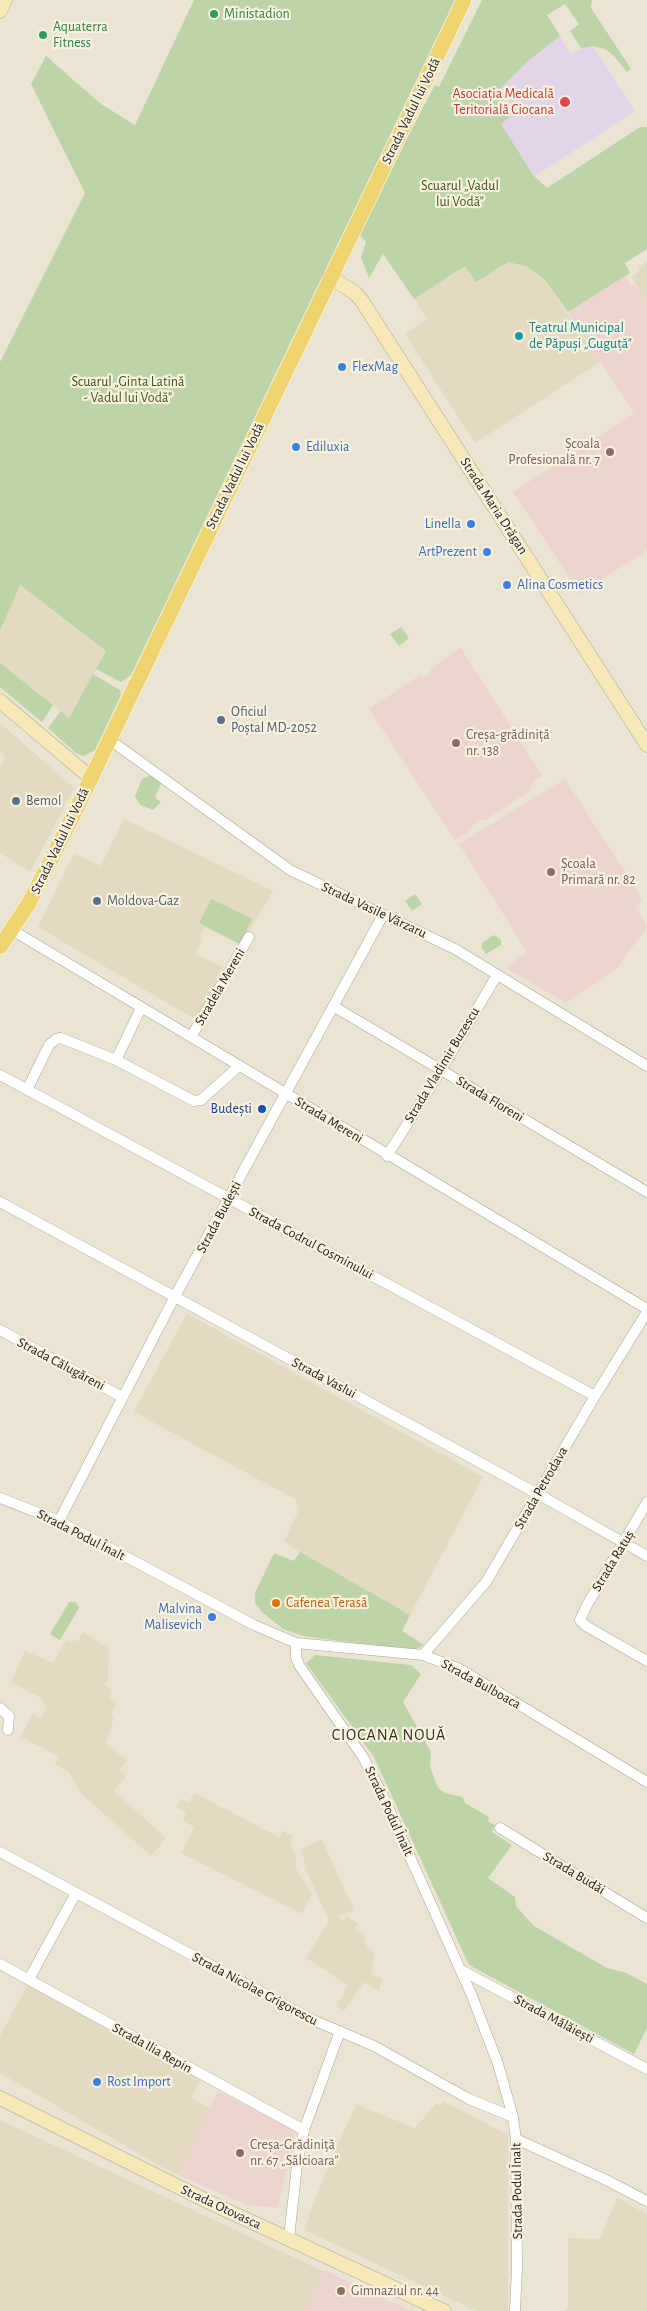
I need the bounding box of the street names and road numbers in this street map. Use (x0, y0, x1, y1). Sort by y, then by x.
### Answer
street label: Strada Vadul lui Vodă (378, 55, 444, 167)
street label: Strada Vadul lui Vodă (202, 420, 268, 532)
street label: Strada Maria Drăgan (456, 454, 532, 558)
street label: Strada Vadul lui Vodă (27, 785, 93, 897)
street label: Strada Vasile Vărzaru (319, 878, 429, 942)
street label: Stradela Mereni (191, 945, 249, 1029)
street label: Strada Vladimir Buzescu (401, 1004, 483, 1126)
street label: Strada Floreni (453, 1072, 527, 1126)
street label: Strada Mereni (292, 1093, 366, 1147)
street label: Strada Budești (193, 1178, 245, 1256)
street label: Strada Codrul Cosminului (246, 1203, 376, 1283)
street label: Strada Călugăreni (14, 1334, 108, 1394)
street label: Strada Vaslui (289, 1354, 359, 1402)
street label: Strada Petrodava (511, 1444, 571, 1532)
street label: Strada Podul Înalt (34, 1506, 128, 1564)
street label: Strada Ratuș (588, 1527, 638, 1595)
street label: Strada Bulboaca (438, 1655, 524, 1713)
street label: Strada Podul Înalt (361, 1764, 417, 1858)
street label: Strada Budăi (540, 1848, 608, 1898)
street label: Strada Nicolae Grigorescu (189, 1949, 321, 2029)
street label: Strada Mălăiești (511, 1991, 597, 2047)
street label: Strada Ilia Repin (109, 2019, 195, 2077)
street label: Strada Podul Înalt (508, 2142, 526, 2240)
street label: Strada Otovasca (178, 2181, 264, 2233)

